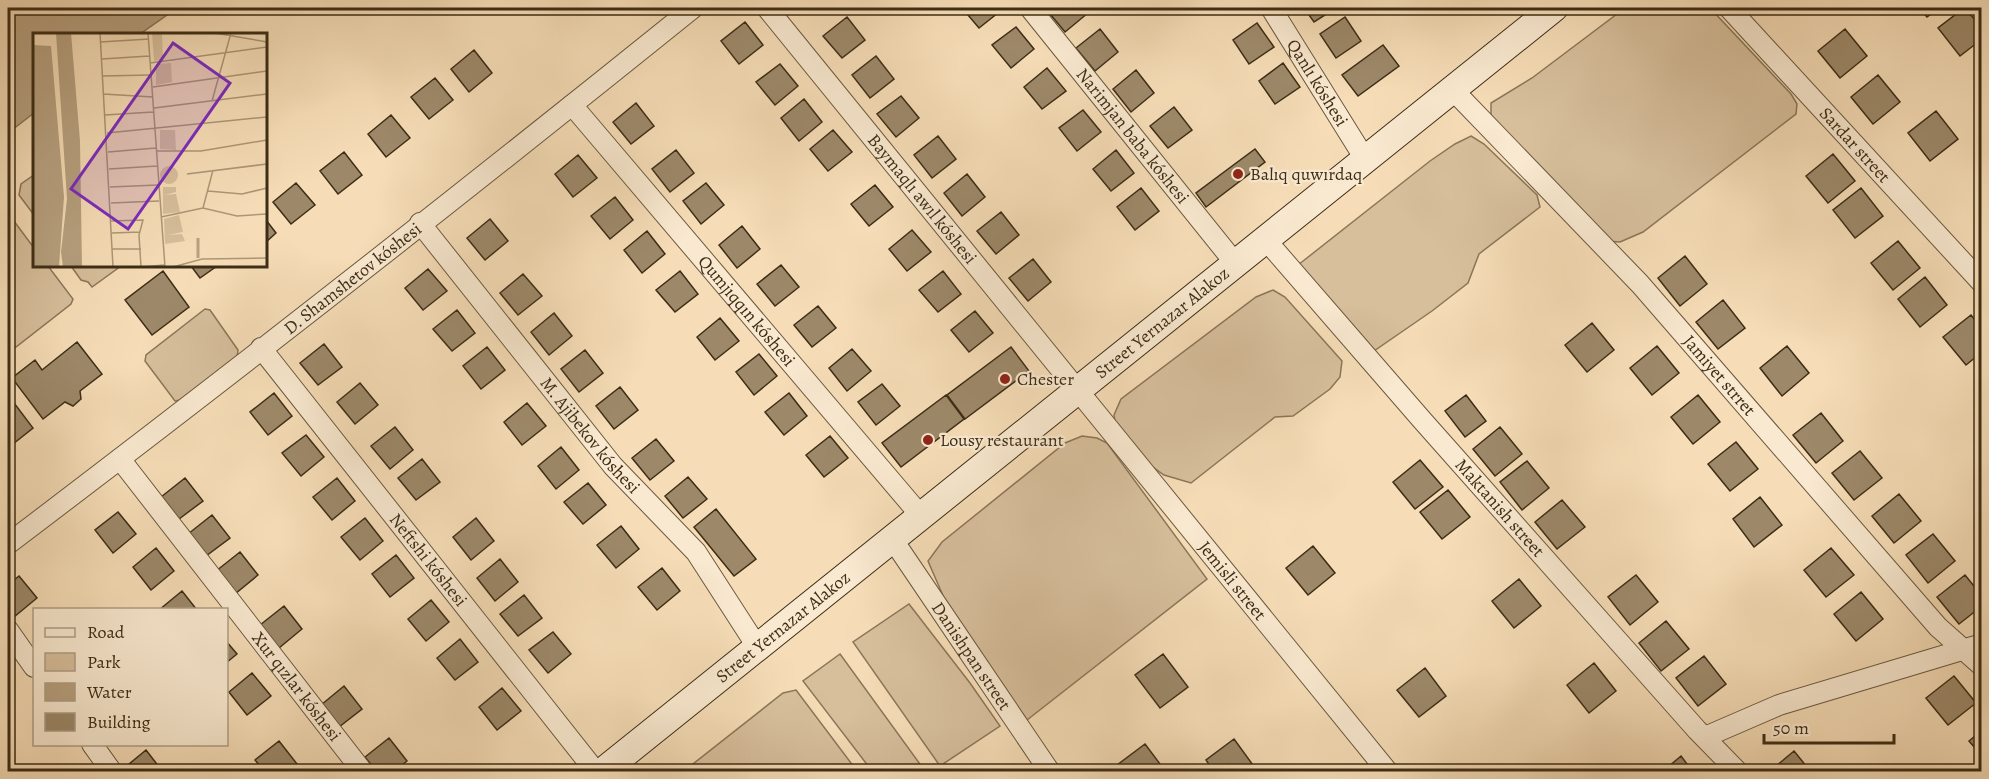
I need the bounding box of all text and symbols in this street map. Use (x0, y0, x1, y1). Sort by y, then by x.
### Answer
inset map (33, 33, 267, 267)
street label: Qanlı kóshesi (1281, 34, 1354, 131)
street label: Narimjan baba kóshesi (1071, 63, 1195, 209)
street label: Sardar street (1814, 102, 1896, 188)
street label: Baymaqlı awıl kóshesi (862, 129, 982, 269)
place label: Balıq quwırdaq (1250, 162, 1362, 186)
marker: Balıq quwırdaq (1231, 167, 1245, 181)
street label: D. Shamshetov kóshesi (279, 217, 426, 340)
street label: Qumjıqqın kóshesi (693, 250, 801, 371)
street label: Street Yernazar Alakoz (1090, 261, 1234, 384)
street label: Jamiyet strret (1678, 330, 1761, 421)
place label: Chester (1017, 367, 1074, 391)
street label: M. Ajibekov kóshesi (535, 372, 645, 499)
marker: Chester (998, 372, 1012, 386)
place label: Lousy restaurant (940, 428, 1064, 452)
marker: Lousy restaurant (921, 433, 935, 447)
street label: Maktanish street (1450, 453, 1550, 562)
street label: Neftshi kóshesi (384, 508, 473, 612)
street label: Jemisli street (1193, 536, 1272, 625)
street label: Street Yernazar Alakoz (711, 565, 855, 688)
street label: Danishpan street (926, 597, 1017, 715)
legend (33, 608, 228, 746)
text: Road (87, 620, 125, 644)
street label: Xur qızlar kóshesi (247, 627, 347, 746)
text: Park (87, 650, 121, 674)
text: Water (86, 680, 132, 704)
scale bar (1764, 707, 1894, 745)
text: Building (87, 710, 151, 734)
text: 50 m (1773, 716, 1809, 740)

